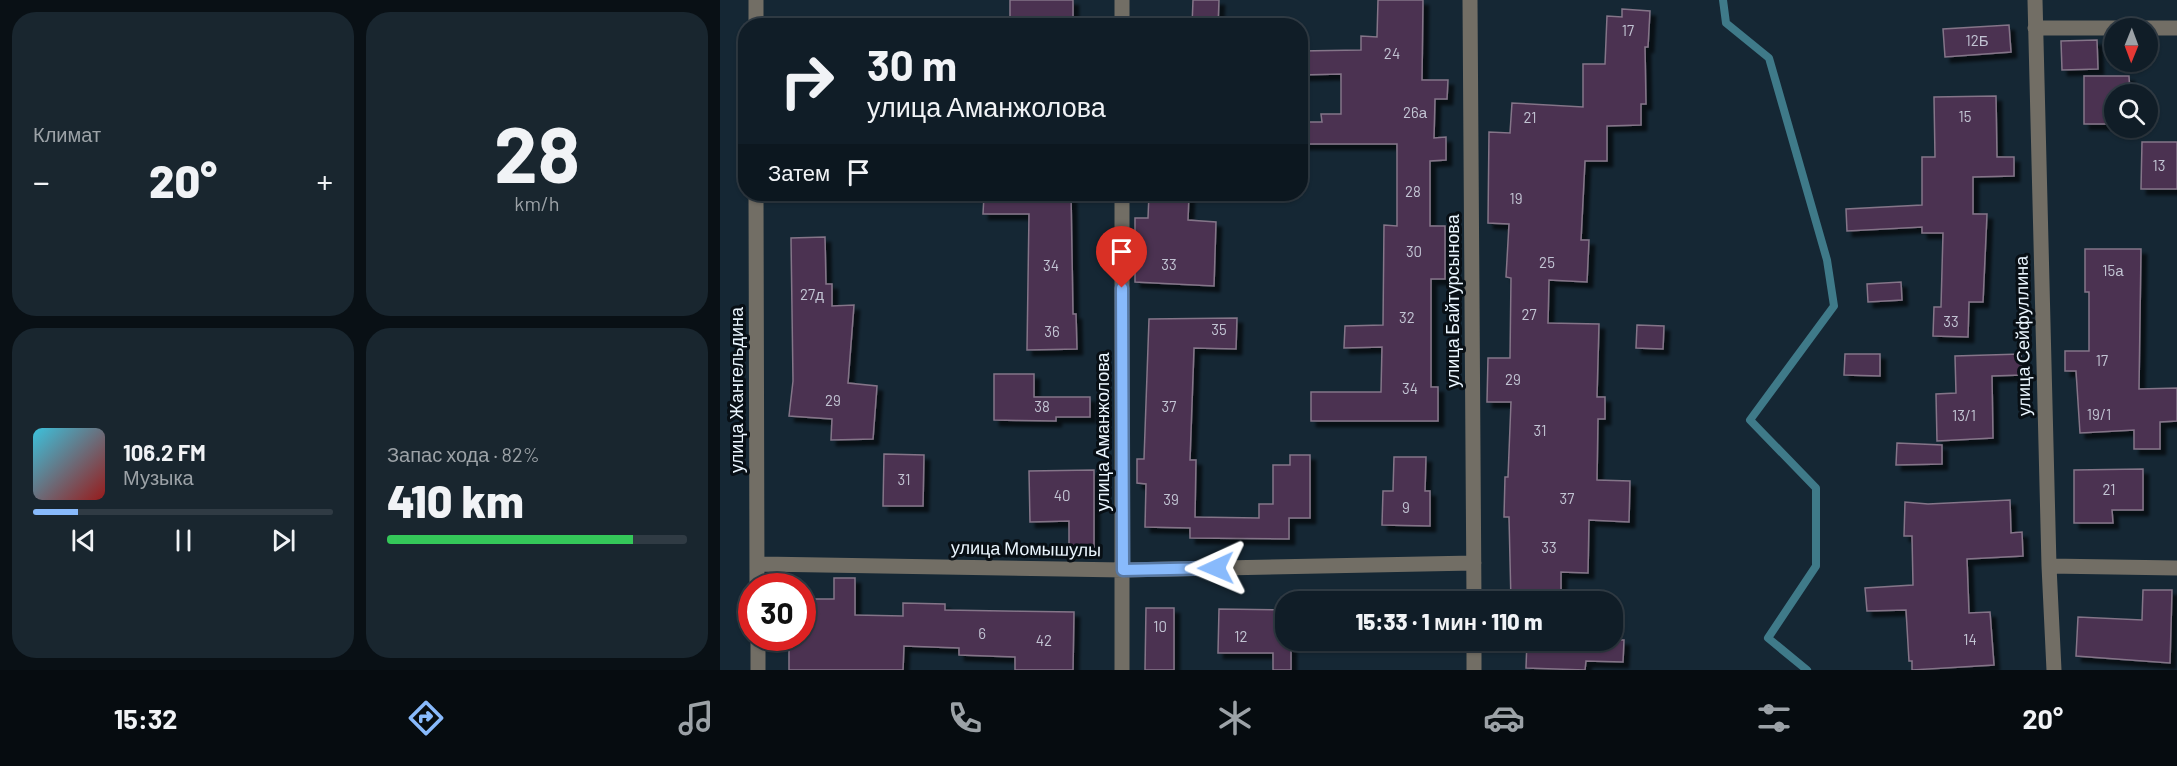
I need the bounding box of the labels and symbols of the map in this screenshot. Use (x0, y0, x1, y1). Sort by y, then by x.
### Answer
north arrow (2104, 18, 2158, 72)
house number: 17 (1622, 21, 1634, 39)
house number: 12Б (1965, 31, 1989, 49)
house number: 24 (1384, 44, 1400, 62)
house number: 26а (1403, 103, 1428, 121)
house number: 15 (1959, 107, 1971, 125)
house number: 21 (1523, 108, 1537, 126)
house number: 13 (2153, 156, 2165, 174)
house number: 28 (1405, 182, 1421, 200)
house number: 19 (1509, 189, 1523, 207)
street label: улица Байтурсынова (1441, 213, 1463, 388)
pin (1096, 226, 1147, 288)
house number: 30 (1406, 242, 1422, 260)
house number: 25 (1539, 253, 1555, 271)
house number: 33 (1161, 255, 1177, 273)
street label: улица Сейфуллина (2010, 255, 2034, 416)
house number: 34 (1043, 256, 1059, 274)
house number: 15а (2102, 261, 2124, 279)
house number: 27д (800, 285, 824, 303)
house number: 27 (1521, 305, 1537, 323)
street label: улица Жангельдина (725, 306, 747, 473)
house number: 32 (1399, 308, 1415, 326)
house number: 33 (1943, 312, 1959, 330)
house number: 35 (1211, 320, 1227, 338)
house number: 36 (1044, 322, 1060, 340)
street label: улица Аманжолова (1091, 351, 1113, 512)
house number: 17 (2096, 351, 2108, 369)
house number: 29 (1505, 370, 1521, 388)
house number: 34 (1402, 379, 1418, 397)
house number: 29 (825, 391, 841, 409)
house number: 38 (1034, 397, 1050, 415)
house number: 37 (1162, 397, 1176, 415)
house number: 19/1 (2087, 405, 2111, 423)
house number: 13/1 (1952, 406, 1976, 424)
house number: 31 (1534, 421, 1546, 439)
house number: 31 (898, 470, 910, 488)
house number: 21 (2102, 480, 2116, 498)
house number: 40 (1054, 486, 1070, 504)
house number: 37 (1560, 489, 1574, 507)
house number: 39 (1163, 490, 1179, 508)
house number: 9 (1402, 498, 1410, 516)
street label: улица Момышулы (951, 536, 1101, 560)
position arrow (1184, 536, 1248, 600)
house number: 33 (1541, 538, 1557, 556)
speed limit sign: 30 (738, 573, 816, 651)
house number: 10 (1153, 617, 1167, 635)
house number: 6 (978, 624, 986, 642)
house number: 12 (1234, 627, 1248, 645)
house number: 14 (1963, 630, 1977, 648)
house number: 42 (1036, 631, 1052, 649)

